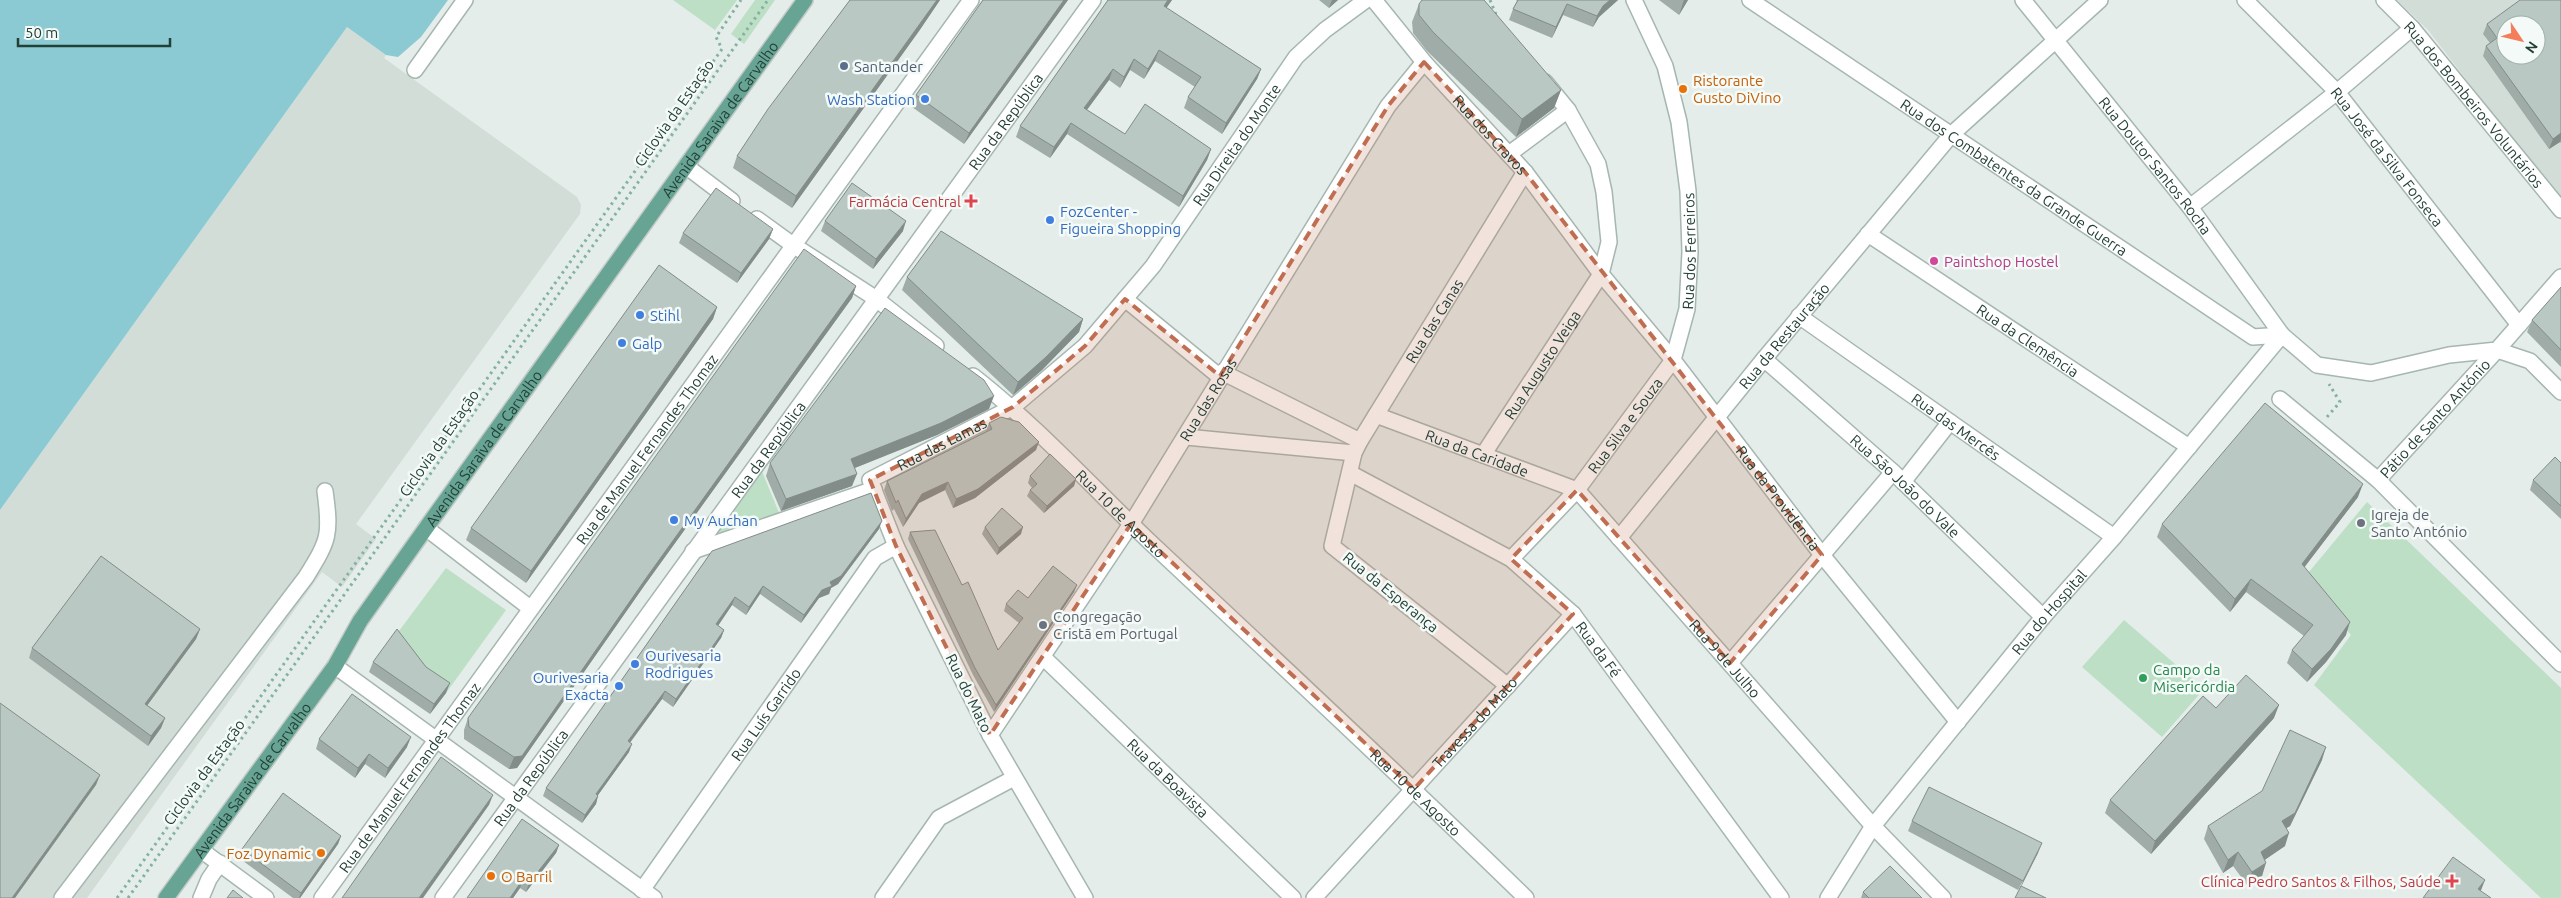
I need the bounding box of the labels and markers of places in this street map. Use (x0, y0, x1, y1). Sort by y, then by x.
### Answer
place label: Santander (854, 58, 923, 75)
marker: Santander (838, 60, 850, 72)
place label: Ristorante Gusto DiVino (1693, 72, 1781, 106)
marker: Ristorante Gusto DiVino (1677, 83, 1689, 95)
place label: Wash Station (827, 91, 915, 108)
marker: Wash Station (919, 93, 931, 105)
place label: Farmácia Central (849, 193, 961, 210)
marker: Farmácia Central (965, 195, 977, 207)
place label: FozCenter - Figueira Shopping (1060, 203, 1181, 237)
marker: FozCenter - Figueira Shopping (1044, 214, 1056, 226)
place label: Paintshop Hostel (1944, 253, 2059, 270)
marker: Paintshop Hostel (1928, 255, 1940, 267)
place label: Stihl (650, 307, 680, 324)
marker: Stihl (634, 309, 646, 321)
place label: Galp (632, 335, 662, 352)
marker: Galp (616, 337, 628, 349)
place label: Igreja de Santo António (2371, 506, 2467, 540)
place label: My Auchan (684, 512, 758, 529)
marker: My Auchan (668, 514, 680, 526)
marker: Igreja de Santo António (2355, 517, 2367, 529)
place label: Congregação Cristã em Portugal (1053, 608, 1178, 642)
marker: Congregação Cristã em Portugal (1037, 619, 1049, 631)
place label: Ourivesaria Rodrigues (645, 647, 721, 681)
marker: Ourivesaria Rodrigues (629, 658, 641, 670)
place label: Campo da Misericórdia (2153, 661, 2235, 695)
place label: Ourivesaria Exacta (533, 669, 609, 703)
marker: Campo da Misericórdia (2137, 672, 2149, 684)
marker: Ourivesaria Exacta (613, 680, 625, 692)
place label: Foz Dynamic (226, 845, 311, 862)
marker: Foz Dynamic (315, 847, 327, 859)
place label: O Barril (501, 868, 552, 885)
marker: O Barril (485, 870, 497, 882)
place label: Clínica Pedro Santos & Filhos, Saúde (2201, 873, 2441, 890)
marker: Clínica Pedro Santos & Filhos, Saúde (2445, 874, 2459, 888)

